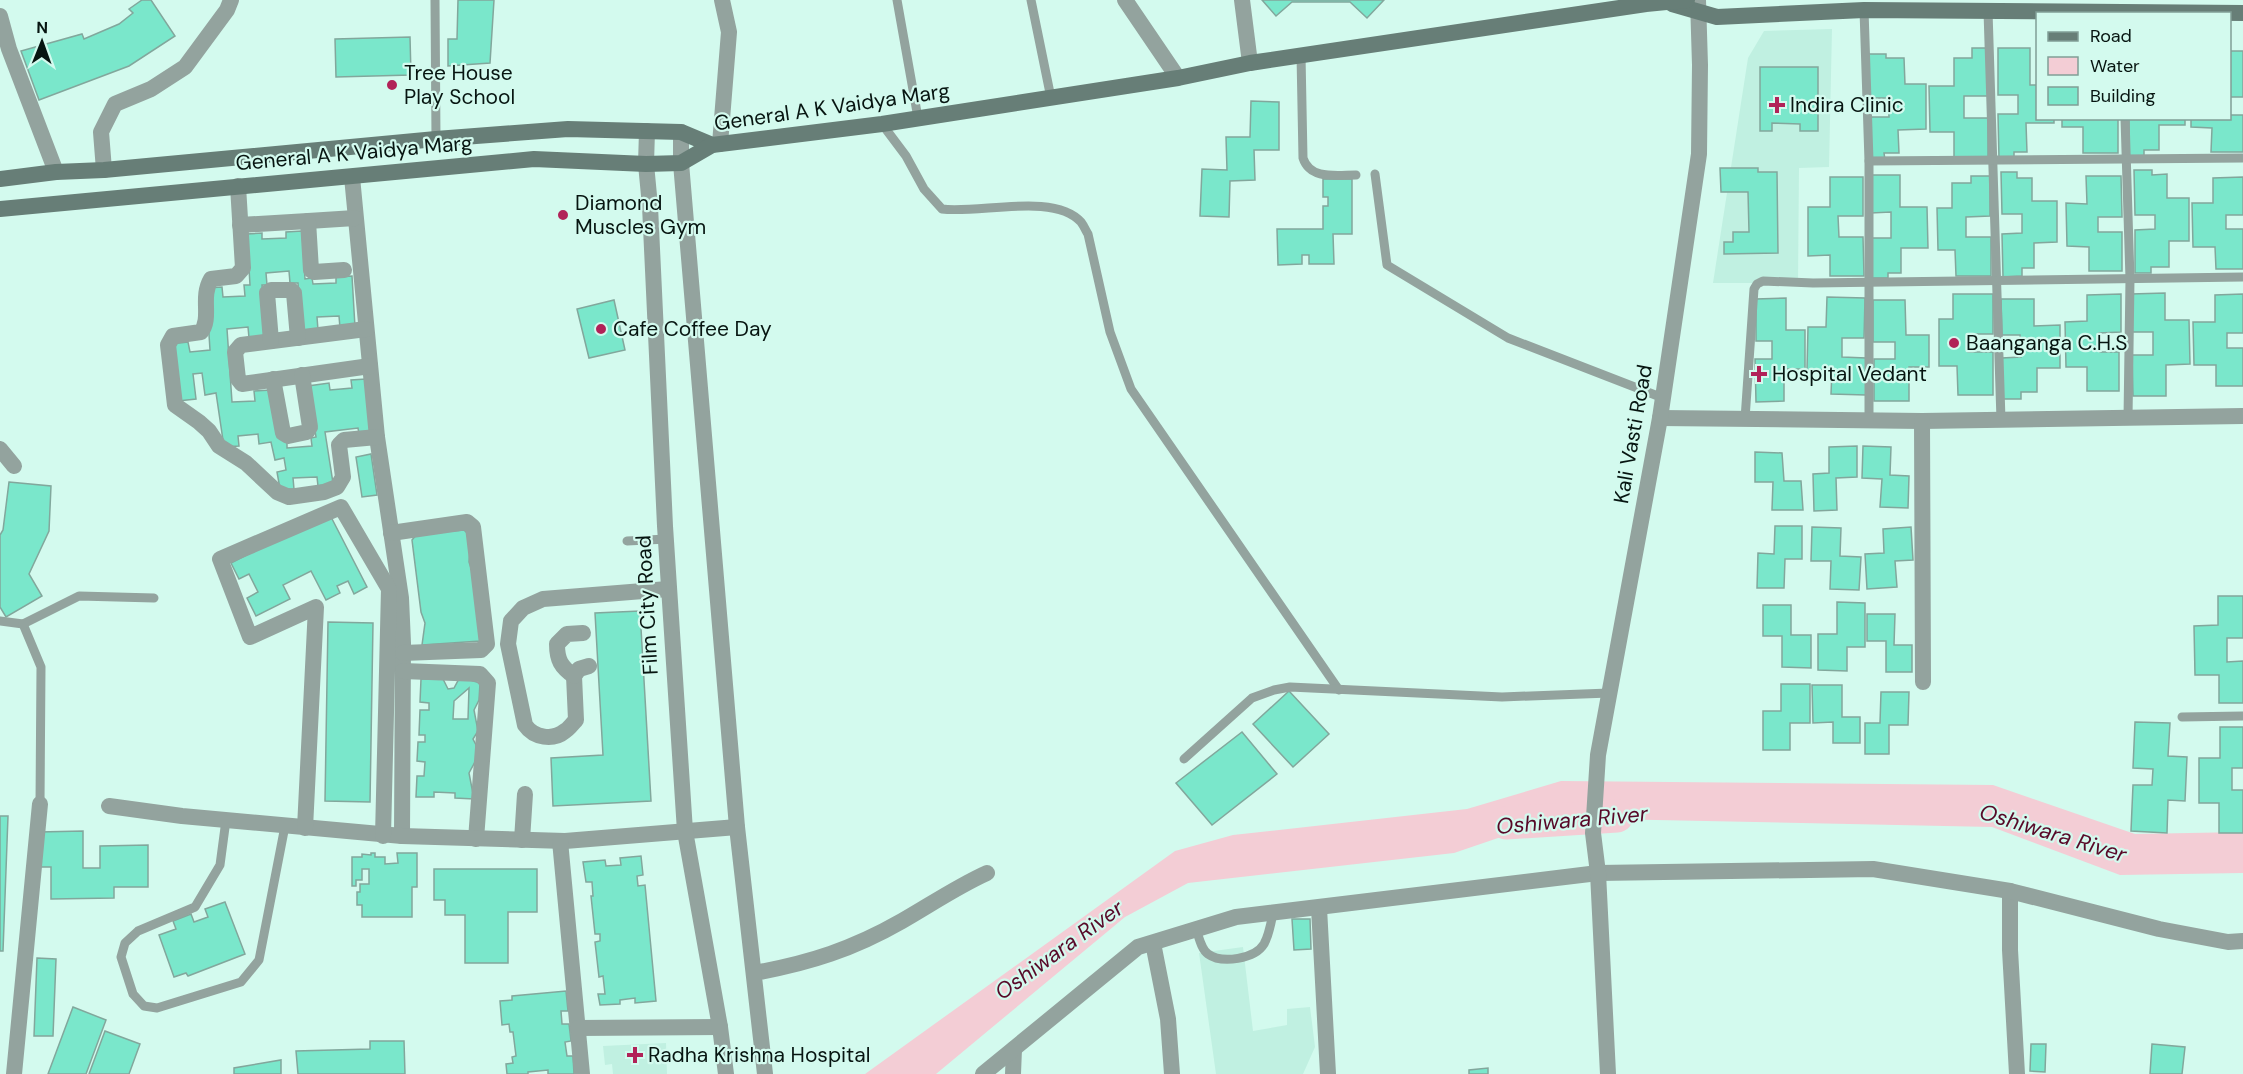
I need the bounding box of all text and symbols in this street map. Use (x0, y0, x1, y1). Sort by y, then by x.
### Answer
north arrow (12, 12, 72, 72)
legend (2036, 12, 2231, 120)
text: N (36, 17, 48, 38)
text: Road (2090, 24, 2132, 48)
text: Water (2090, 54, 2140, 78)
place label: Tree House Play School (404, 59, 515, 111)
street label: General A K Vaidya Marg (712, 77, 952, 137)
marker: Tree House Play School (385, 78, 399, 92)
text: Building (2090, 84, 2155, 108)
place label: Indira Clinic (1790, 91, 1904, 119)
marker: Indira Clinic (1768, 96, 1786, 114)
street label: General A K Vaidya Marg (234, 129, 474, 177)
place label: Diamond Muscles Gym (575, 189, 706, 241)
marker: Diamond Muscles Gym (556, 208, 570, 222)
place label: Cafe Coffee Day (613, 315, 772, 343)
marker: Cafe Coffee Day (594, 322, 608, 336)
place label: Baanganga C.H.S (1966, 329, 2127, 357)
marker: Baanganga C.H.S (1947, 336, 1961, 350)
place label: Hospital Vedant (1772, 360, 1927, 388)
street label: Kali Vasti Road (1607, 362, 1659, 506)
marker: Hospital Vedant (1750, 365, 1768, 383)
street label: Film City Road (629, 534, 665, 676)
water label: Oshiwara River (1976, 797, 2131, 869)
water label: Oshiwara River (1495, 799, 1650, 841)
water label: Oshiwara River (989, 893, 1130, 1006)
place label: Radha Krishna Hospital (648, 1041, 870, 1069)
marker: Radha Krishna Hospital (626, 1046, 644, 1064)

